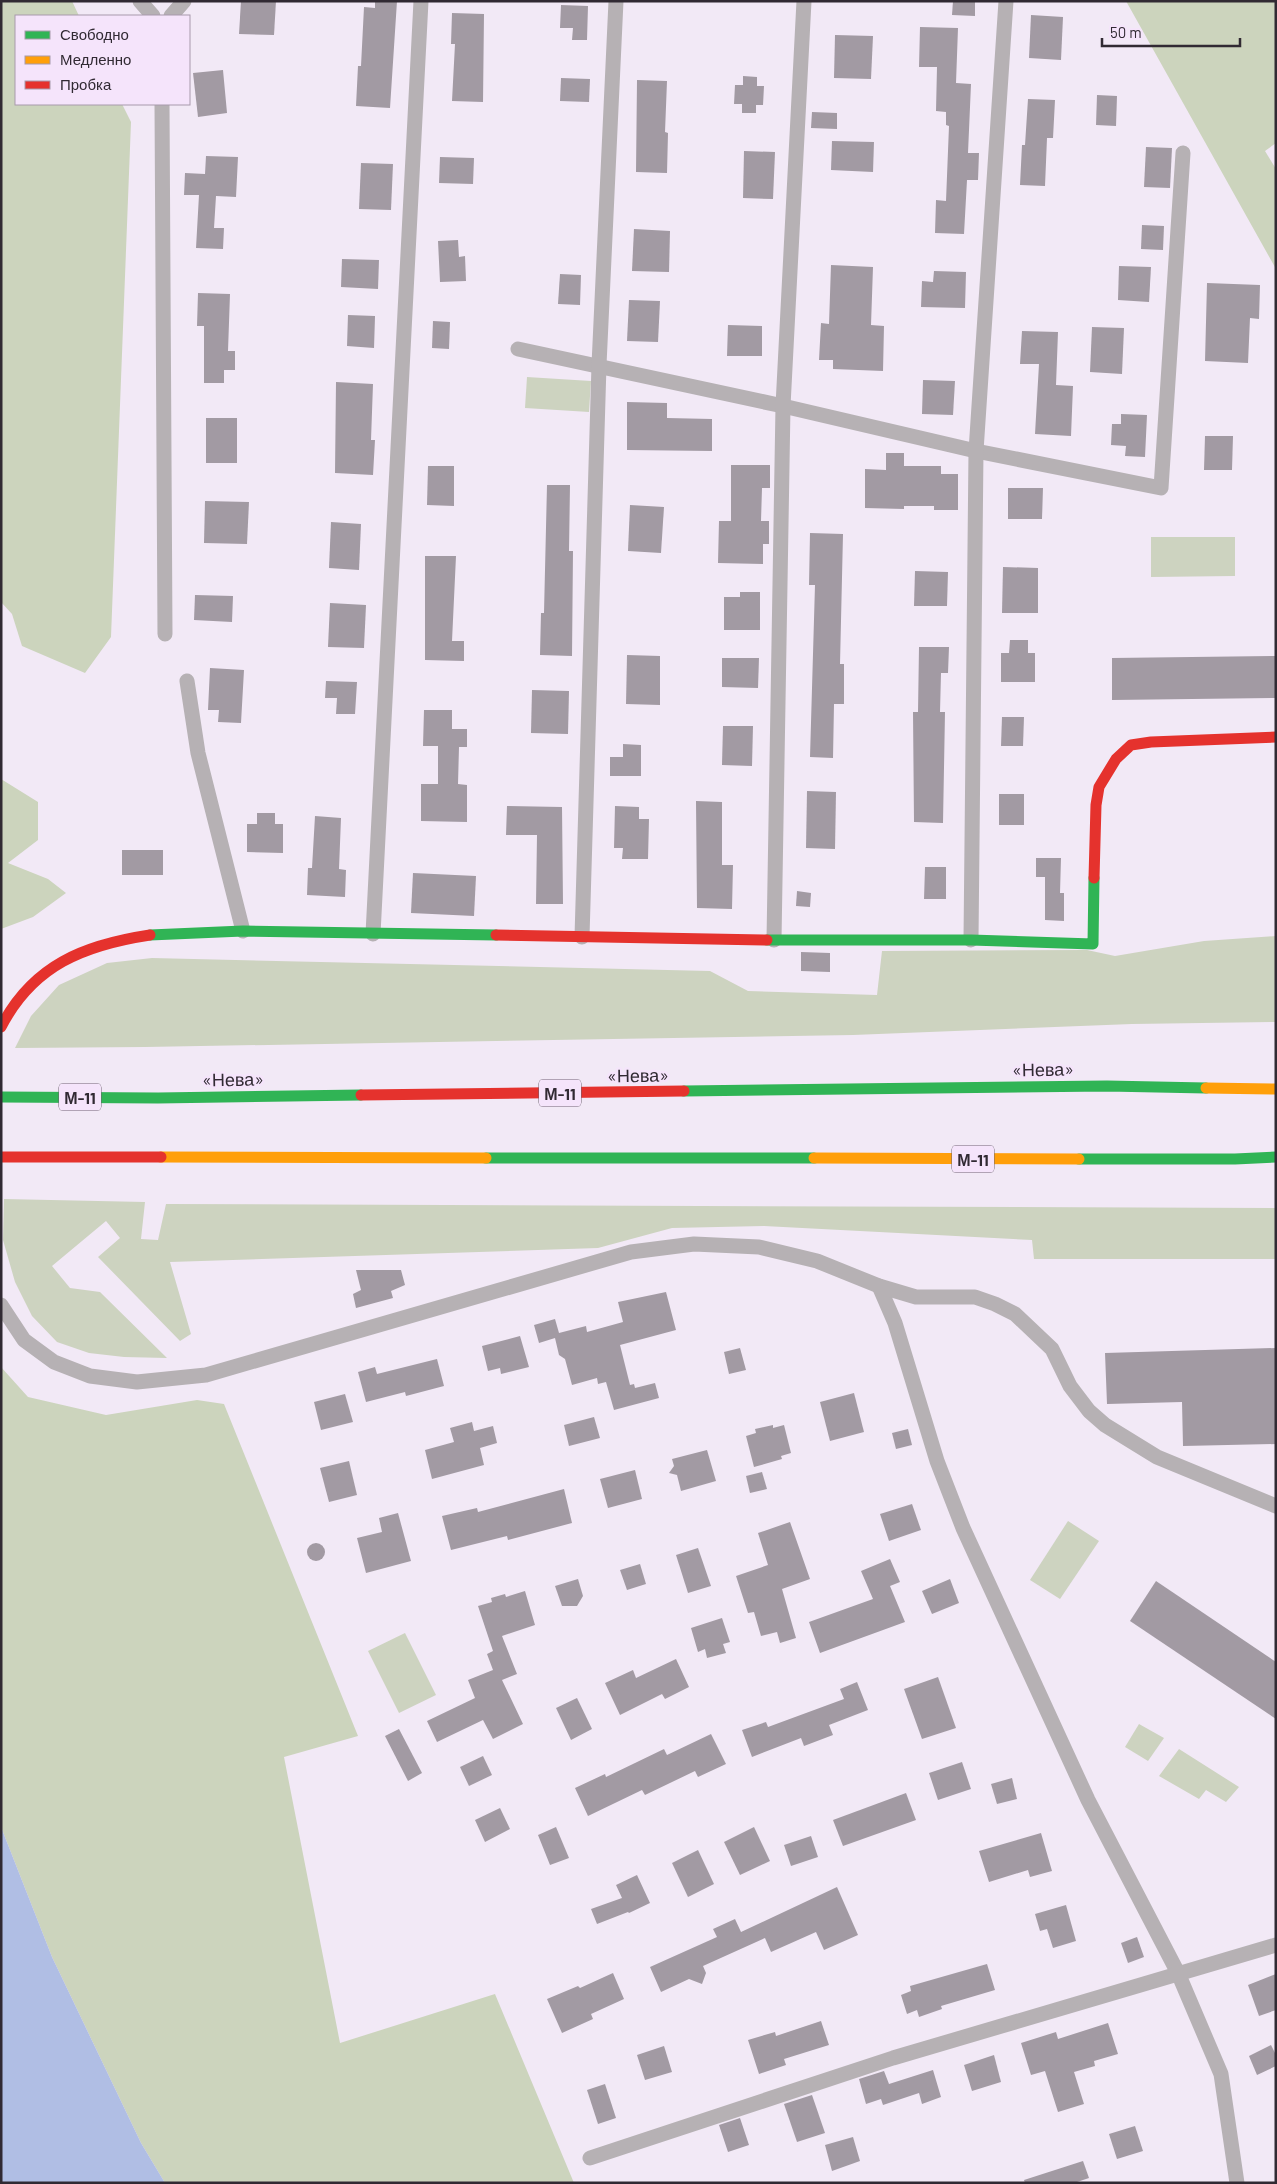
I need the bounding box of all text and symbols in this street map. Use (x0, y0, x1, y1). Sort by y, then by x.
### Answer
legend (15, 15, 190, 105)
scale bar (1102, 15, 1240, 47)
text: 50 m (1110, 23, 1142, 41)
text: Свободно (60, 25, 129, 43)
text: Медленно (60, 50, 131, 68)
text: Пробка (60, 75, 112, 93)
street label: «Нева» (1012, 1057, 1074, 1081)
street label: «Нева» (607, 1063, 669, 1087)
street label: «Нева» (202, 1067, 264, 1091)
road number: М-11 (539, 1080, 581, 1106)
road number: М-11 (59, 1084, 101, 1110)
road number: М-11 (952, 1146, 994, 1172)

